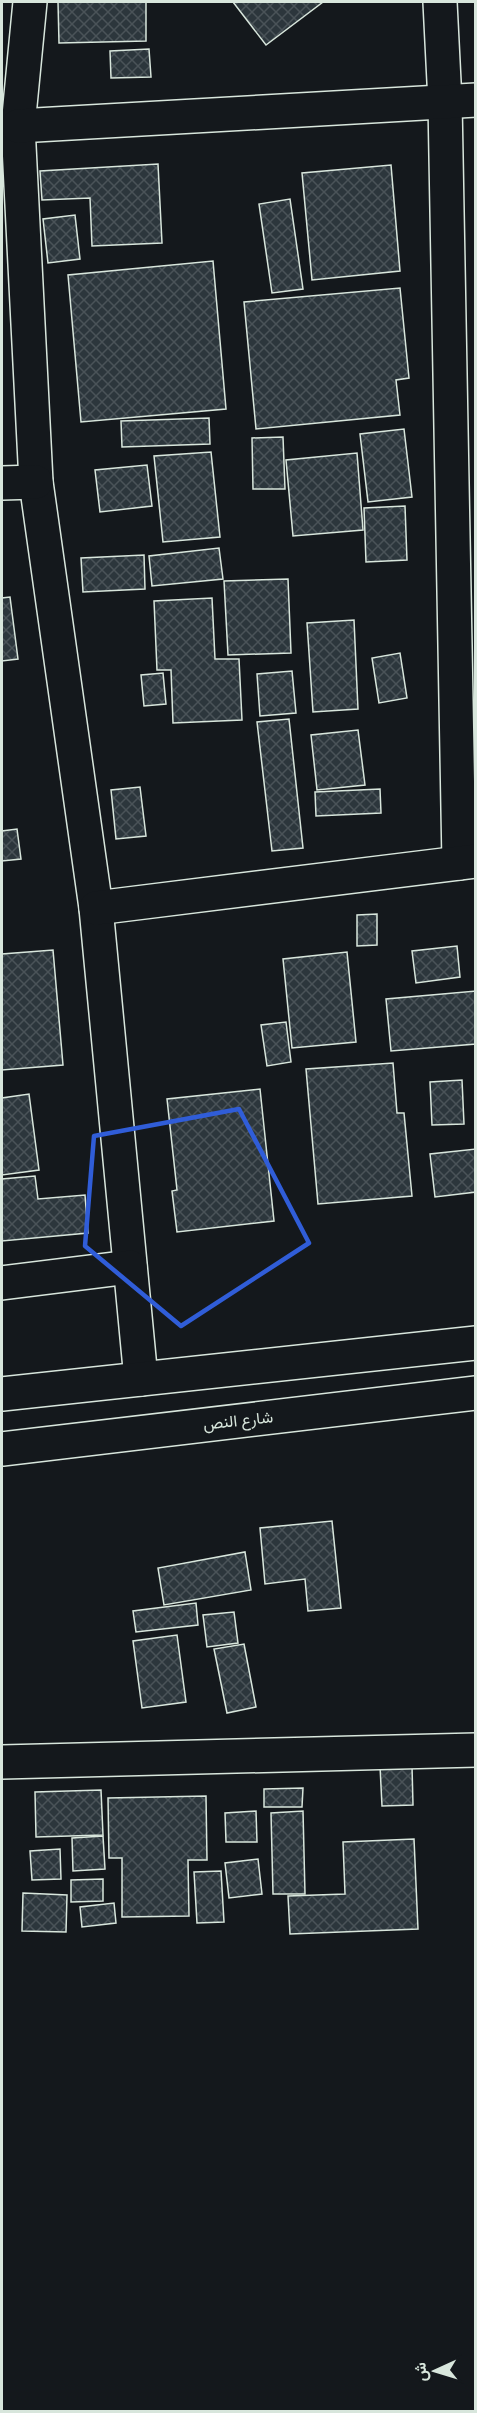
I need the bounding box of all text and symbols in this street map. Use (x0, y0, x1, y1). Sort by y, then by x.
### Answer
street label: شارع النص (202, 1405, 274, 1436)
north arrow (405, 2341, 465, 2401)
text: ش (408, 2362, 432, 2382)

